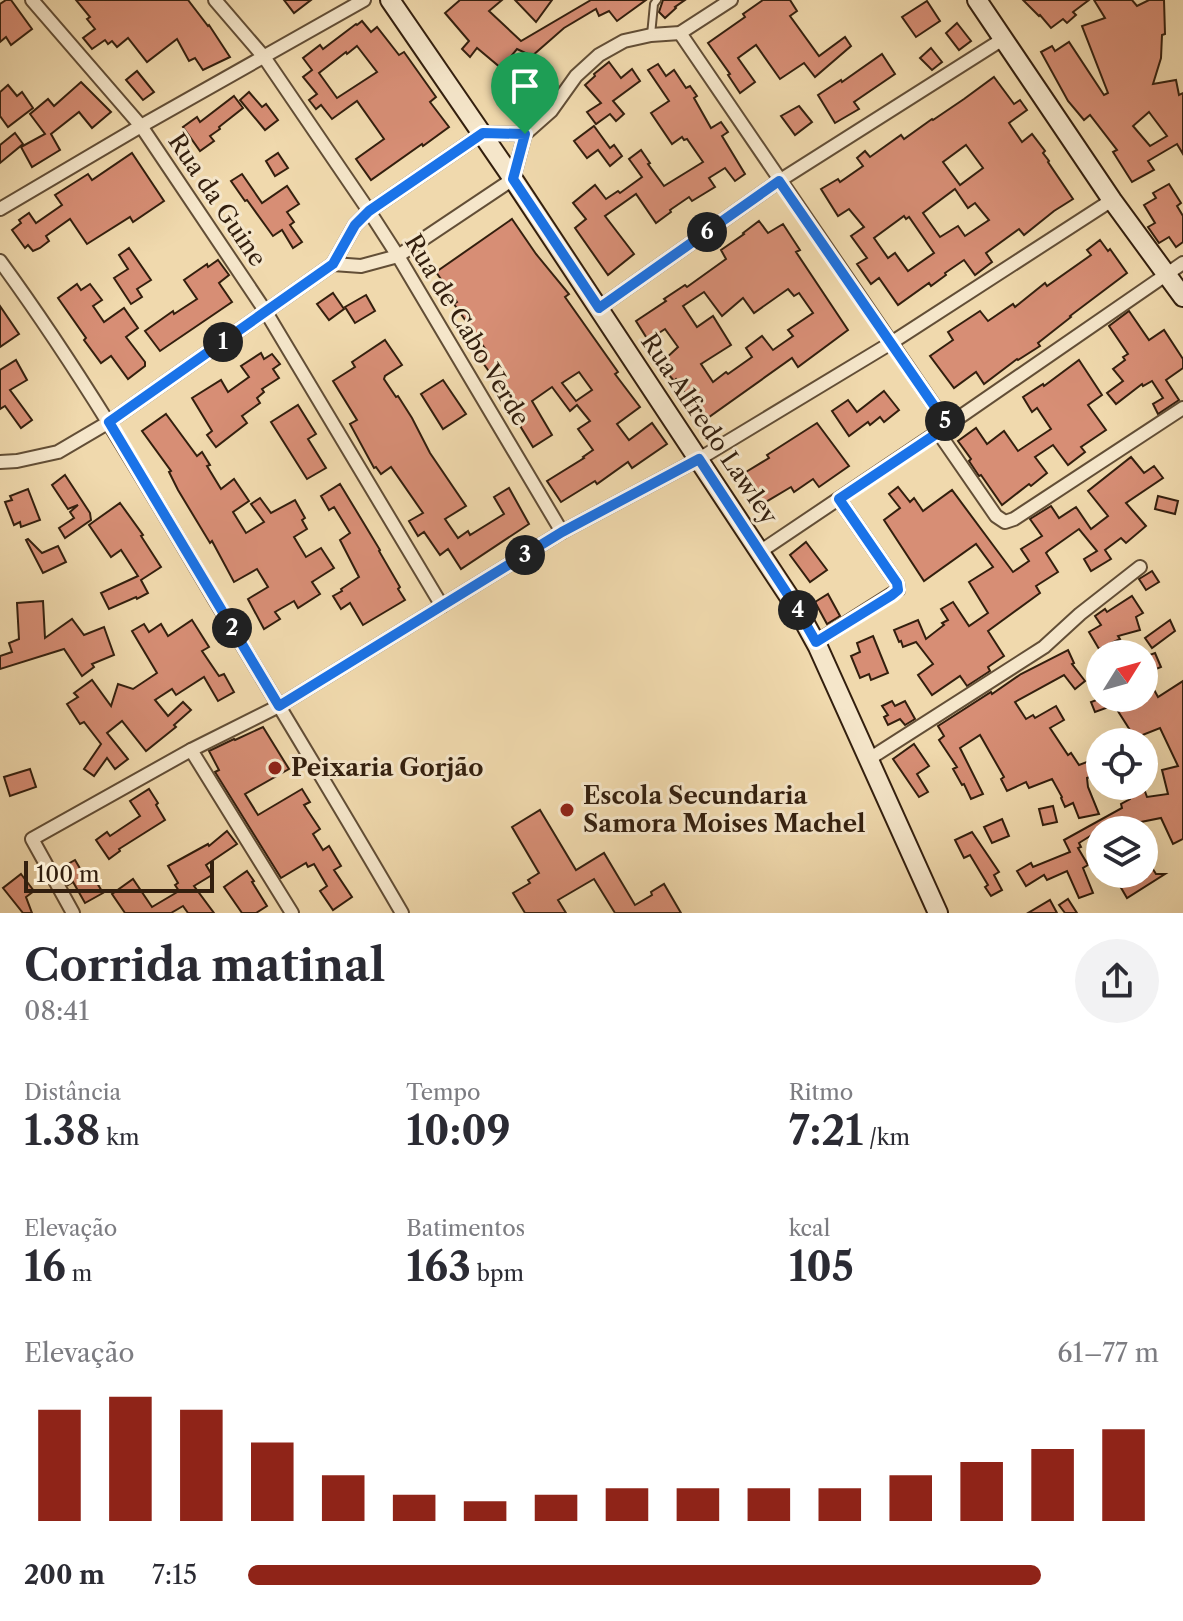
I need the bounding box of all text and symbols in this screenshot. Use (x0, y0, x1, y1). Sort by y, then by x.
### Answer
pin (491, 52, 559, 134)
icon: arrive (503, 64, 547, 108)
street label: Rua da Guine (162, 128, 273, 272)
pin: 6 (687, 212, 727, 252)
text: 6 (700, 218, 714, 245)
street label: Rua de Cabo Verde (399, 229, 536, 431)
pin: 1 (203, 322, 243, 362)
text: 1 (218, 328, 228, 355)
street label: Rua Alfredo Lawley (635, 328, 784, 530)
pin: 5 (925, 401, 965, 441)
text: 5 (939, 407, 951, 434)
pin: 3 (505, 535, 545, 575)
text: 3 (519, 541, 531, 568)
pin: 4 (778, 590, 818, 630)
text: 4 (791, 596, 805, 623)
pin: 2 (212, 608, 252, 648)
text: 2 (226, 614, 239, 641)
north arrow (1086, 640, 1158, 712)
map controls (1086, 640, 1158, 888)
button: locate (1086, 728, 1158, 800)
place label: Peixaria Gorjão (291, 753, 483, 782)
marker: Peixaria Gorjão (266, 759, 284, 777)
place label: Escola Secundaria Samora Moises Machel (583, 781, 866, 838)
marker: Escola Secundaria Samora Moises Machel (558, 801, 576, 819)
button: layers (1086, 816, 1158, 888)
scale bar (24, 857, 214, 893)
text: 100 m (36, 861, 99, 888)
text: Corrida matinal (24, 938, 385, 992)
button: share (1075, 939, 1159, 1023)
text: 08:41 (24, 995, 89, 1027)
text: Distância (24, 1079, 121, 1106)
text: Tempo (406, 1079, 481, 1106)
text: Ritmo (789, 1079, 853, 1106)
text: 1.38 (24, 1106, 100, 1155)
text: 10:09 (406, 1106, 511, 1155)
text: 7:21 (789, 1106, 863, 1155)
text: km (100, 1124, 139, 1151)
text: /km (863, 1124, 910, 1151)
text: Elevação (24, 1215, 117, 1242)
text: Batimentos (406, 1215, 525, 1242)
text: kcal (789, 1215, 830, 1242)
text: 16 (24, 1242, 66, 1291)
text: 163 (406, 1242, 471, 1291)
text: 105 (789, 1242, 854, 1291)
text: m (66, 1260, 92, 1287)
text: bpm (471, 1260, 524, 1287)
text: Elevação (24, 1337, 134, 1369)
text: 61–77 m (1057, 1337, 1159, 1369)
text: 200 m (24, 1559, 105, 1591)
text: 7:15 (152, 1559, 197, 1591)

